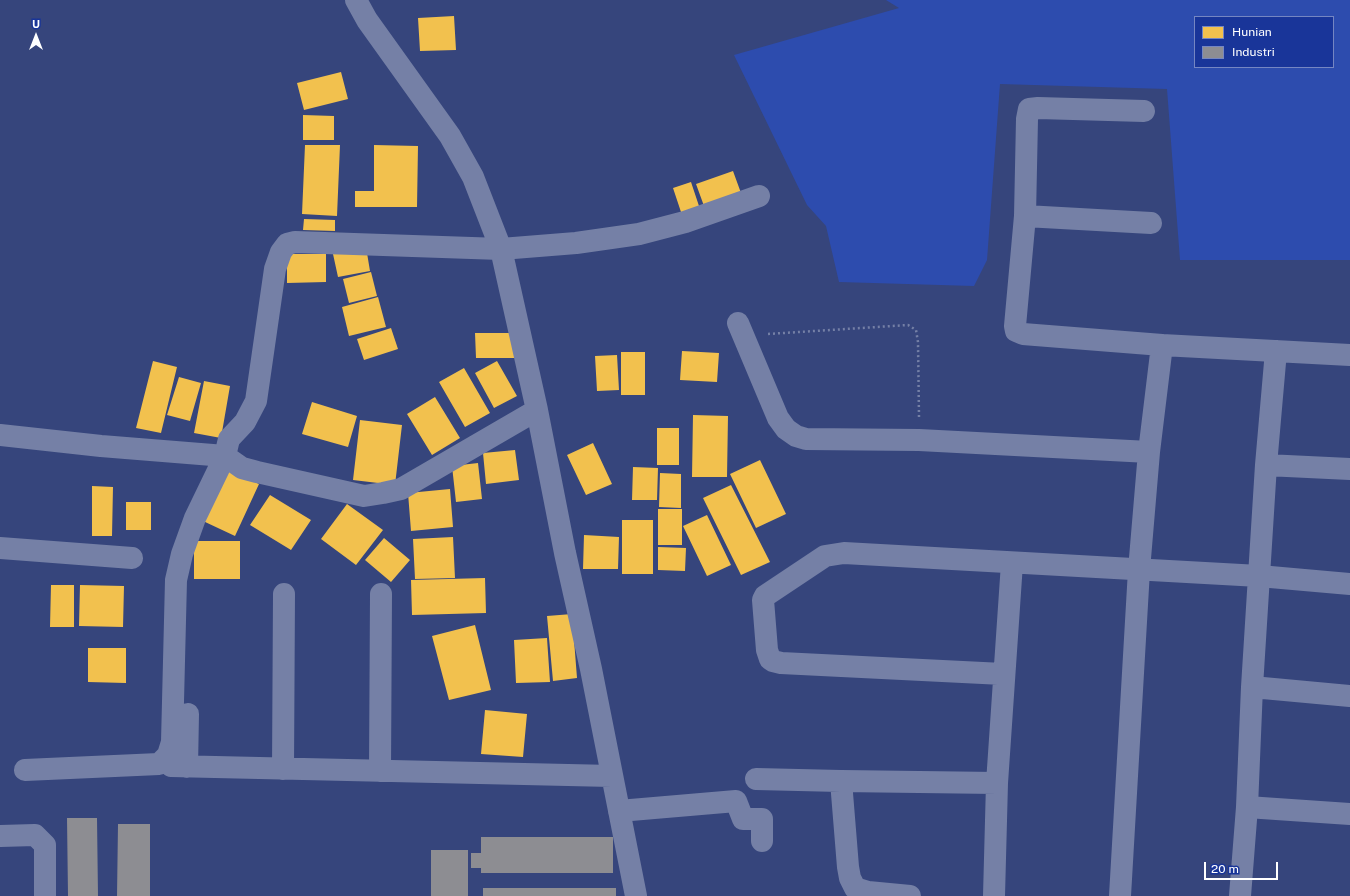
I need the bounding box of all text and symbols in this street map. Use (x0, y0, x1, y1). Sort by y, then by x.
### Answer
north arrow (16, 16, 56, 56)
legend (1194, 16, 1334, 68)
text: U (32, 18, 40, 30)
text: Hunian (1232, 25, 1272, 39)
text: Industri (1232, 45, 1275, 59)
scale bar (1206, 854, 1280, 880)
text: 20 m (1211, 862, 1239, 876)

